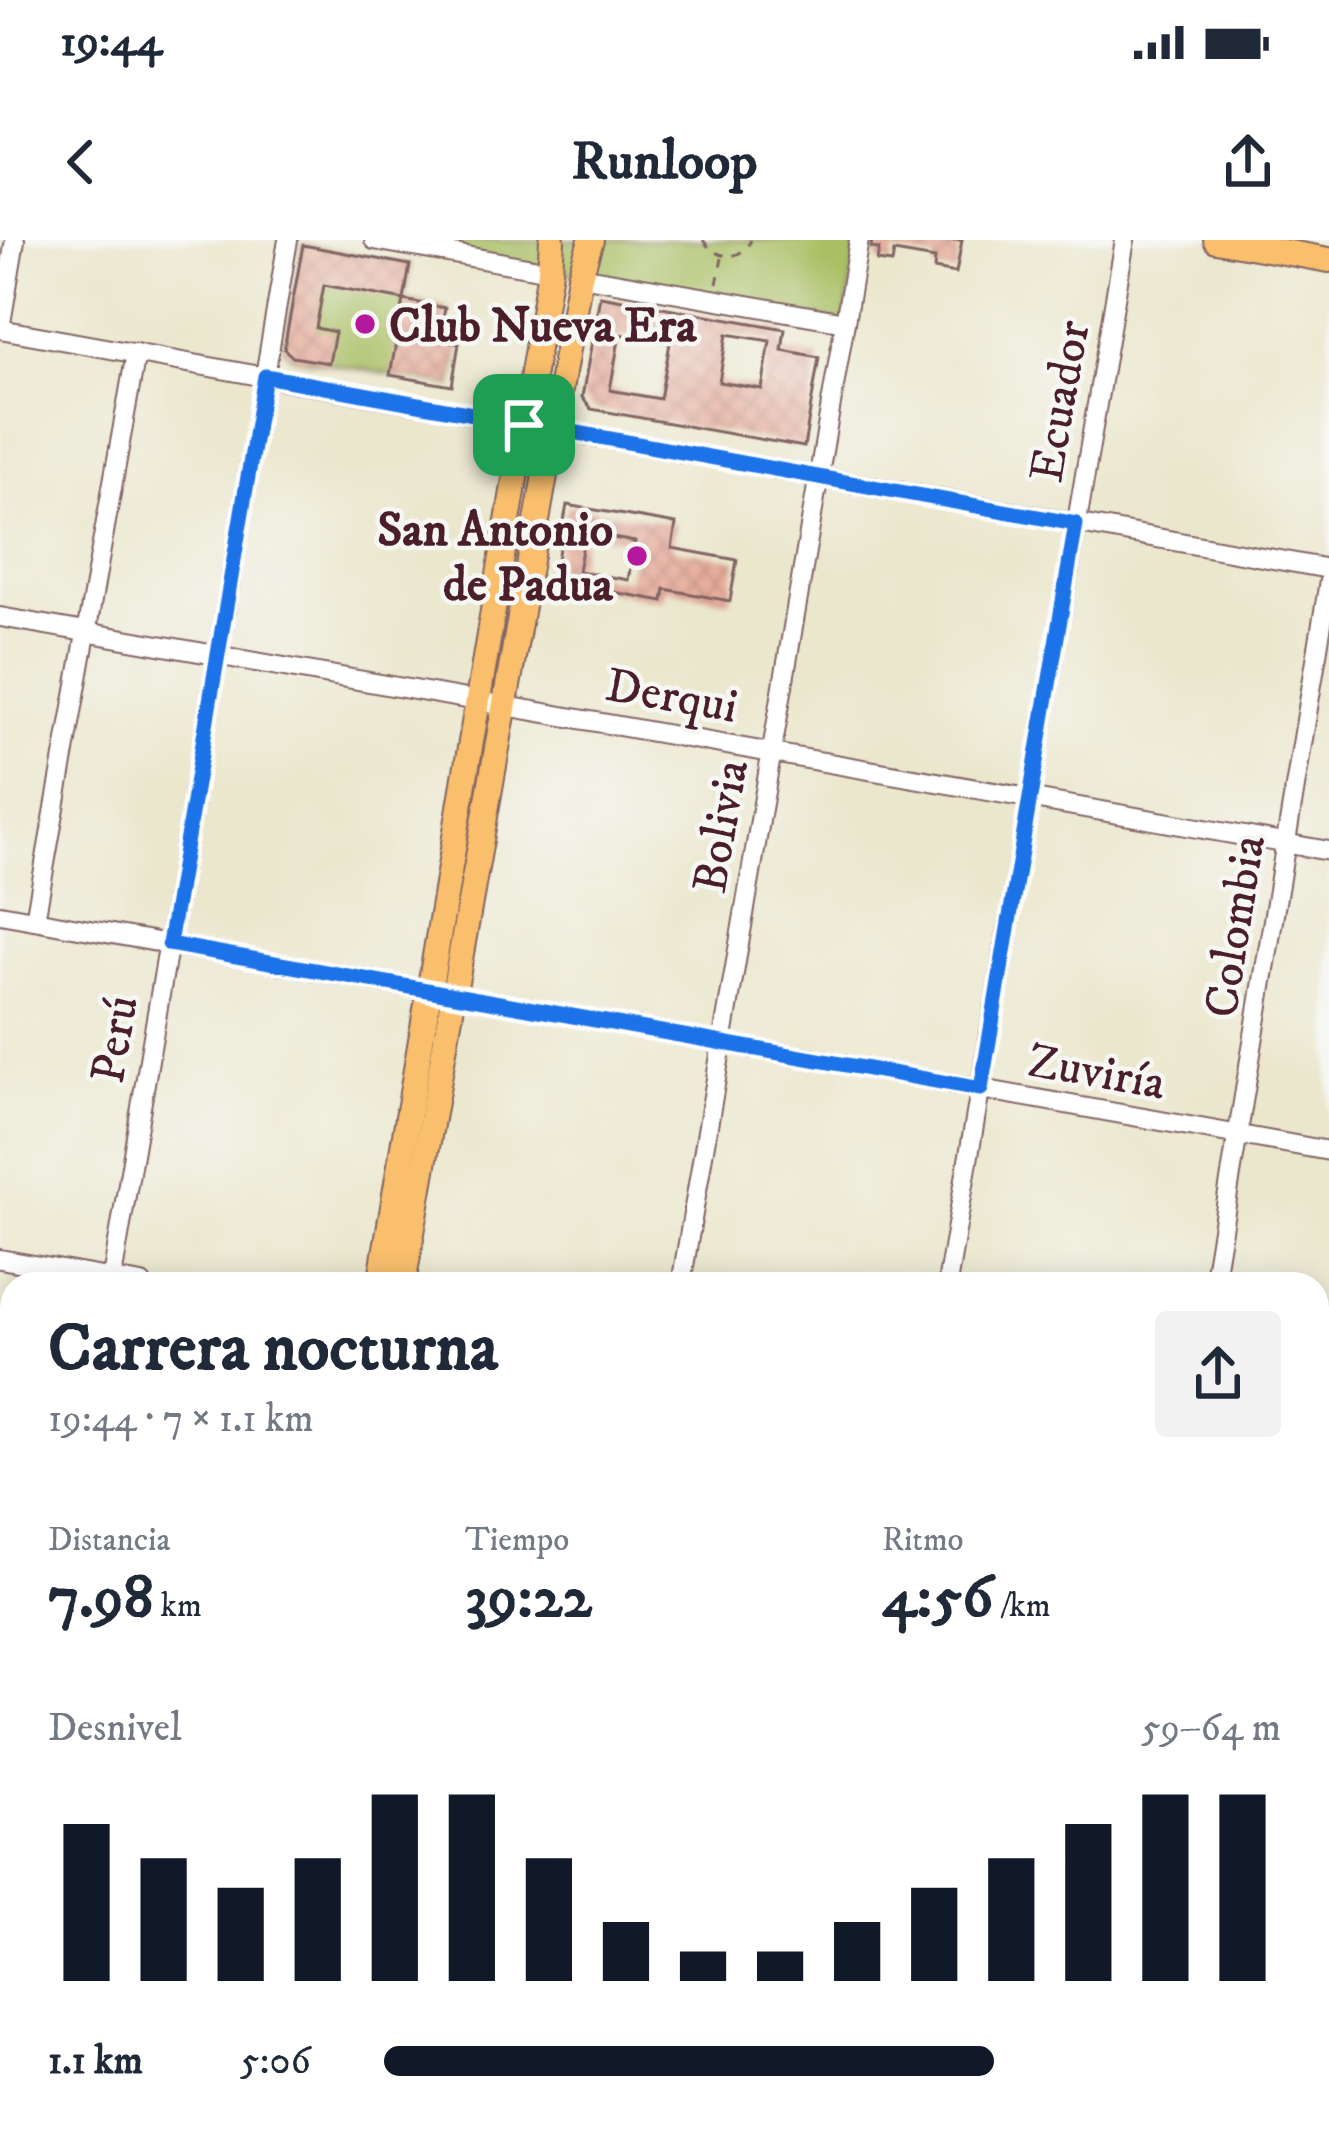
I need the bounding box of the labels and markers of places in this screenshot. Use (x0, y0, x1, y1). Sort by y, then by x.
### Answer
place label: Club Nueva Era (389, 297, 697, 357)
marker: Club Nueva Era (352, 311, 378, 337)
pin (473, 374, 575, 476)
place label: San Antonio de Padua (377, 501, 614, 616)
marker: San Antonio de Padua (624, 543, 650, 569)

